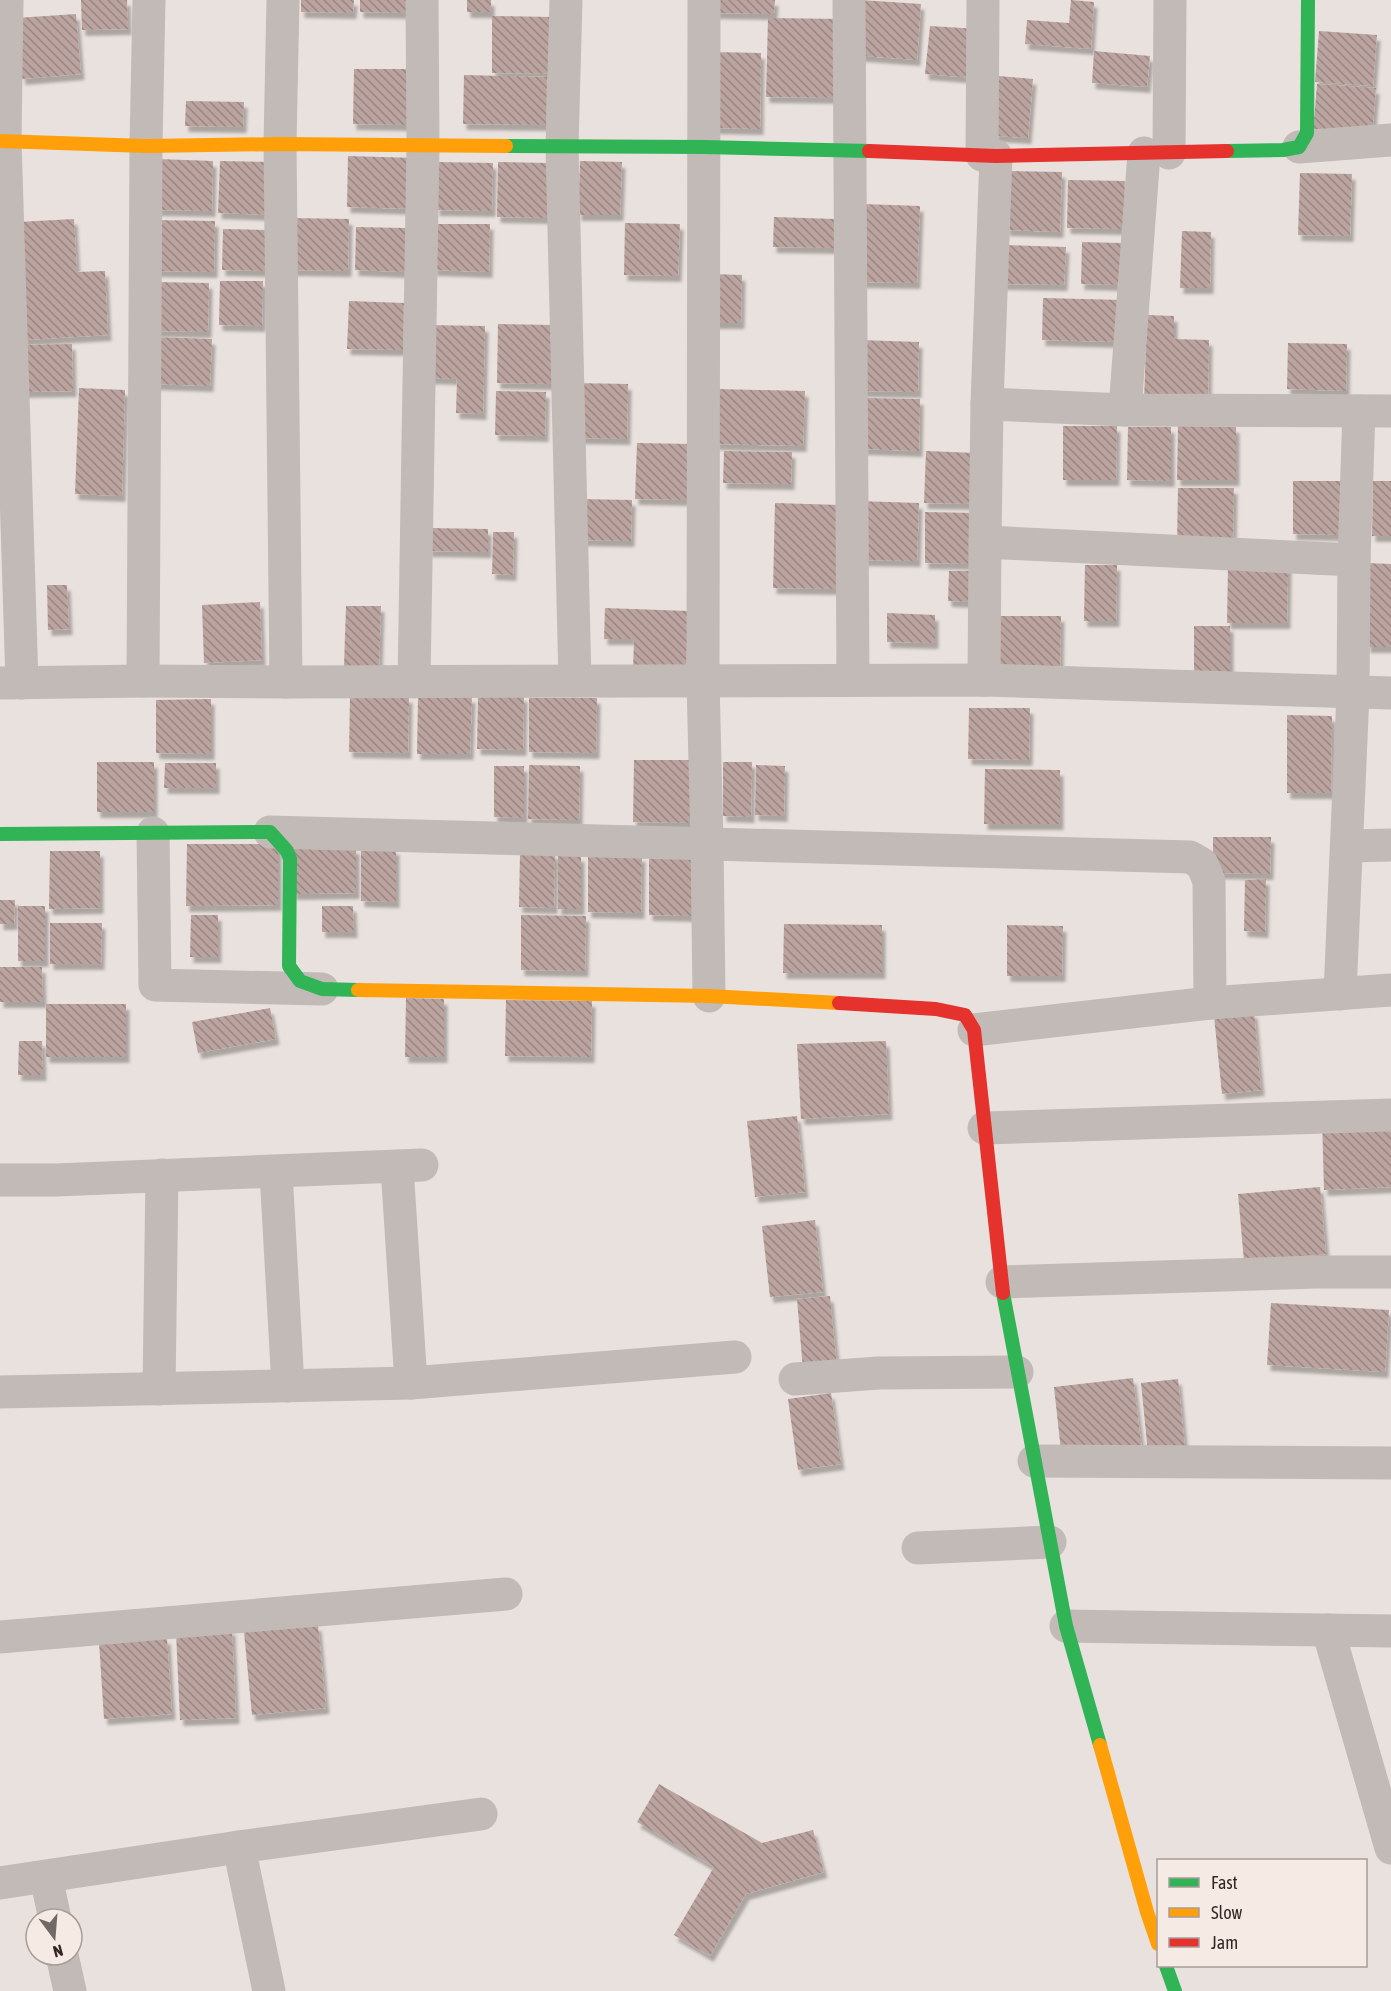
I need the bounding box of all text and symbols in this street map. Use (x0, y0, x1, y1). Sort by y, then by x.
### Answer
legend (1157, 1859, 1367, 1967)
text: Fast (1211, 1872, 1238, 1893)
text: Slow (1211, 1902, 1242, 1923)
north arrow (24, 1907, 84, 1967)
text: Jam (1211, 1932, 1238, 1953)
text: N (51, 1941, 65, 1961)

